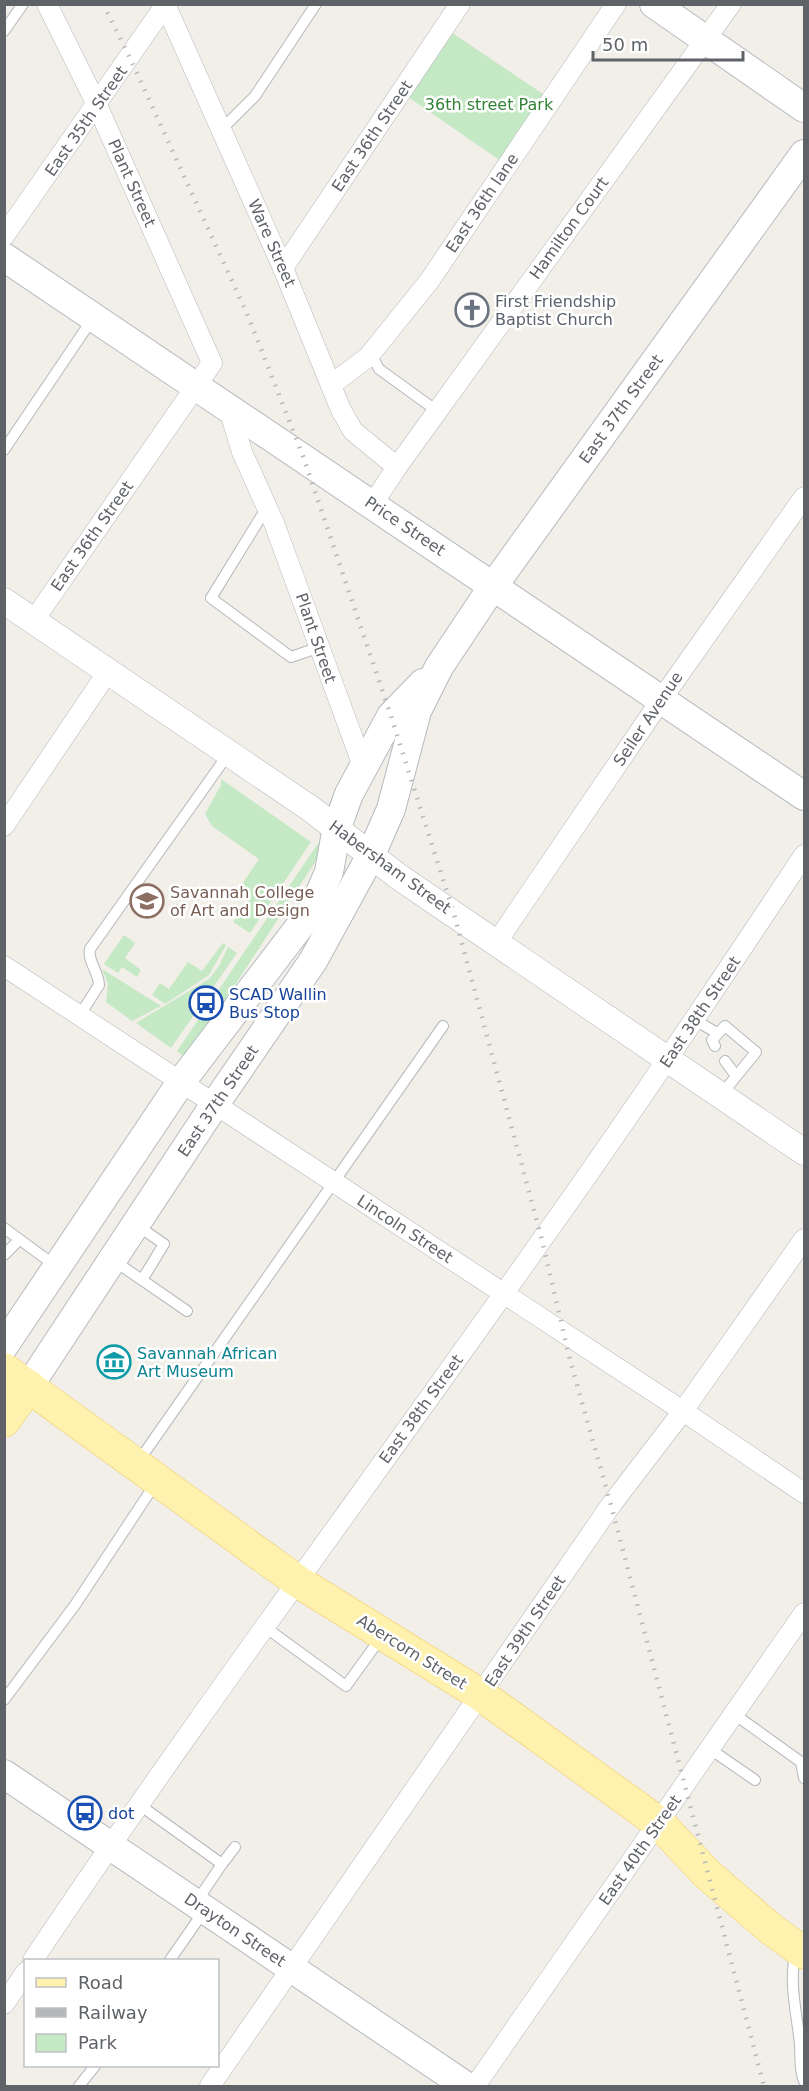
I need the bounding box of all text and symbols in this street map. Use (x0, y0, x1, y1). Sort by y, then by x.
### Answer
scale bar (593, 24, 743, 62)
text: 50 m (602, 34, 648, 55)
street label: East 35th Street (41, 62, 131, 180)
street label: East 36th Street (328, 77, 416, 195)
park label: 36th street Park (425, 95, 554, 114)
street label: Plant Street (104, 136, 160, 230)
street label: East 36th lane (442, 150, 522, 256)
street label: Hamilton Court (526, 173, 612, 283)
street label: Ware Street (244, 196, 300, 290)
church icon: First Friendship Baptist Church (454, 292, 490, 328)
place label: First Friendship Baptist Church (495, 292, 616, 329)
street label: East 37th Street (575, 351, 667, 467)
street label: East 36th Street (47, 477, 137, 595)
street label: Price Street (361, 492, 449, 560)
street label: Plant Street (292, 590, 340, 686)
street label: Seiler Avenue (609, 668, 687, 770)
street label: Habersham Street (325, 816, 455, 918)
school or university icon: Savannah College of Art and Design (129, 883, 165, 919)
place label: Savannah College of Art and Design (170, 883, 314, 920)
street label: East 38th Street (656, 953, 744, 1071)
bus stop icon: SCAD Wallin Bus Stop (188, 985, 224, 1021)
place label: SCAD Wallin Bus Stop (229, 985, 327, 1022)
street label: East 37th Street (174, 1042, 262, 1160)
street label: Lincoln Street (354, 1191, 456, 1267)
museum icon: Savannah African Art Museum (96, 1344, 132, 1380)
place label: Savannah African Art Museum (137, 1344, 277, 1381)
street label: East 38th Street (375, 1351, 467, 1467)
street label: East 39th Street (481, 1572, 569, 1690)
street label: Abercorn Street (354, 1611, 470, 1693)
street label: East 40th Street (595, 1791, 685, 1909)
bus stop icon: dot (67, 1795, 103, 1831)
place label: dot (108, 1804, 134, 1823)
street label: Drayton Street (181, 1889, 289, 1971)
legend (24, 1959, 219, 2067)
text: Road (78, 1972, 123, 1993)
text: Railway (78, 2002, 148, 2023)
text: Park (78, 2032, 117, 2053)

